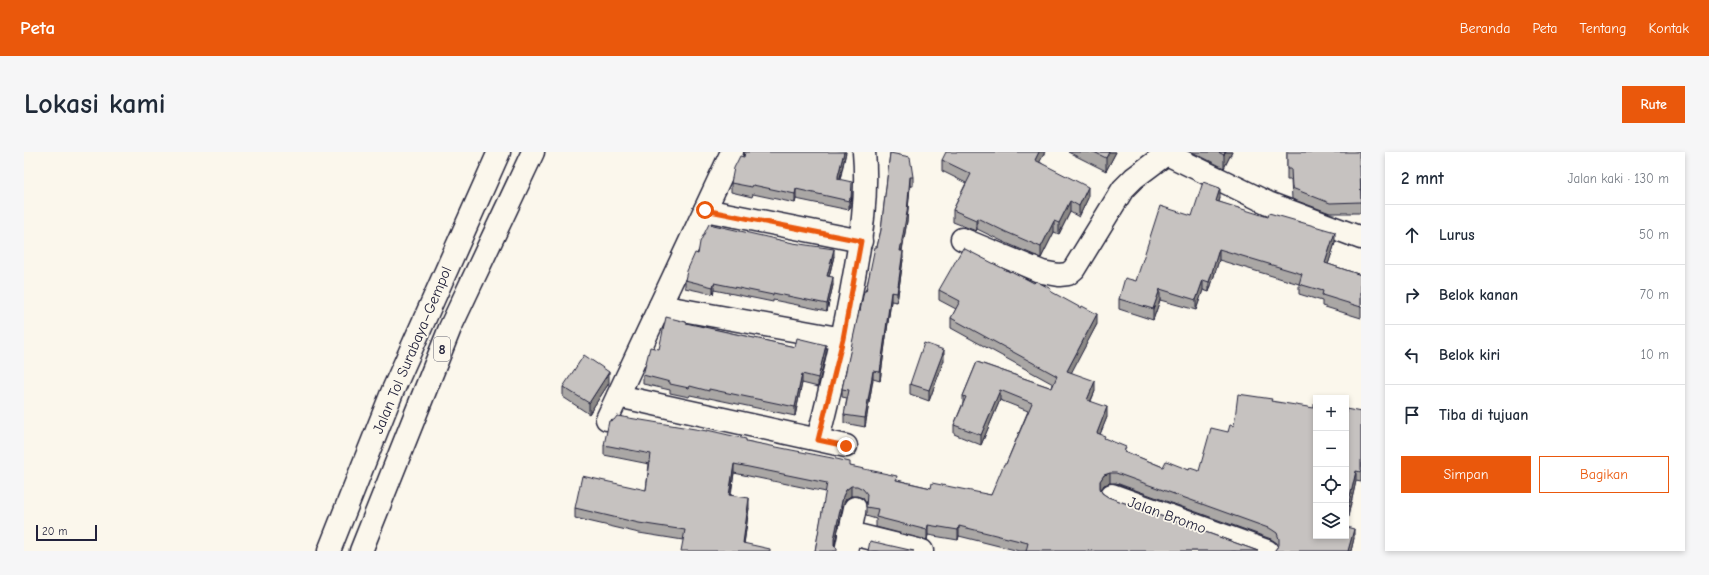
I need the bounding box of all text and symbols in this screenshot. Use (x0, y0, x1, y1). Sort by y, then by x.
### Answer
text: Peta (20, 17, 55, 39)
text: Beranda (1460, 20, 1510, 37)
text: Peta (1532, 20, 1557, 37)
text: Tentang (1579, 20, 1626, 37)
text: Kontak (1648, 20, 1689, 37)
button: Rute (1622, 86, 1685, 123)
text: Lokasi kami (24, 88, 166, 120)
text: 2 mnt (1401, 169, 1444, 188)
text: Jalan kaki · 130 m (1568, 171, 1669, 186)
route start (696, 201, 714, 219)
icon: ahead (1401, 224, 1423, 246)
text: Lurus (1439, 226, 1475, 244)
text: 50 m (1639, 227, 1669, 242)
street label: Jalan Tol Surabaya–Gempol (369, 264, 455, 436)
icon: right (1401, 284, 1423, 306)
text: Belok kanan (1439, 286, 1518, 304)
text: 70 m (1640, 287, 1669, 302)
road number: 8 (434, 337, 450, 361)
icon: left (1401, 344, 1423, 366)
text: Belok kiri (1439, 346, 1500, 364)
text: 10 m (1641, 347, 1669, 362)
map controls (1313, 395, 1349, 539)
button: + (1313, 395, 1349, 431)
icon: arrive (1401, 404, 1423, 426)
text: Tiba di tujuan (1439, 406, 1528, 424)
button: − (1313, 431, 1349, 467)
route end (837, 437, 855, 455)
button: Simpan (1401, 456, 1531, 493)
button: Bagikan (1539, 456, 1669, 493)
button: locate (1313, 467, 1349, 503)
street label: Jalan Bromo (1125, 492, 1209, 538)
button: layers (1313, 503, 1349, 539)
scale bar (36, 523, 97, 542)
text: 20 m (42, 525, 67, 538)

